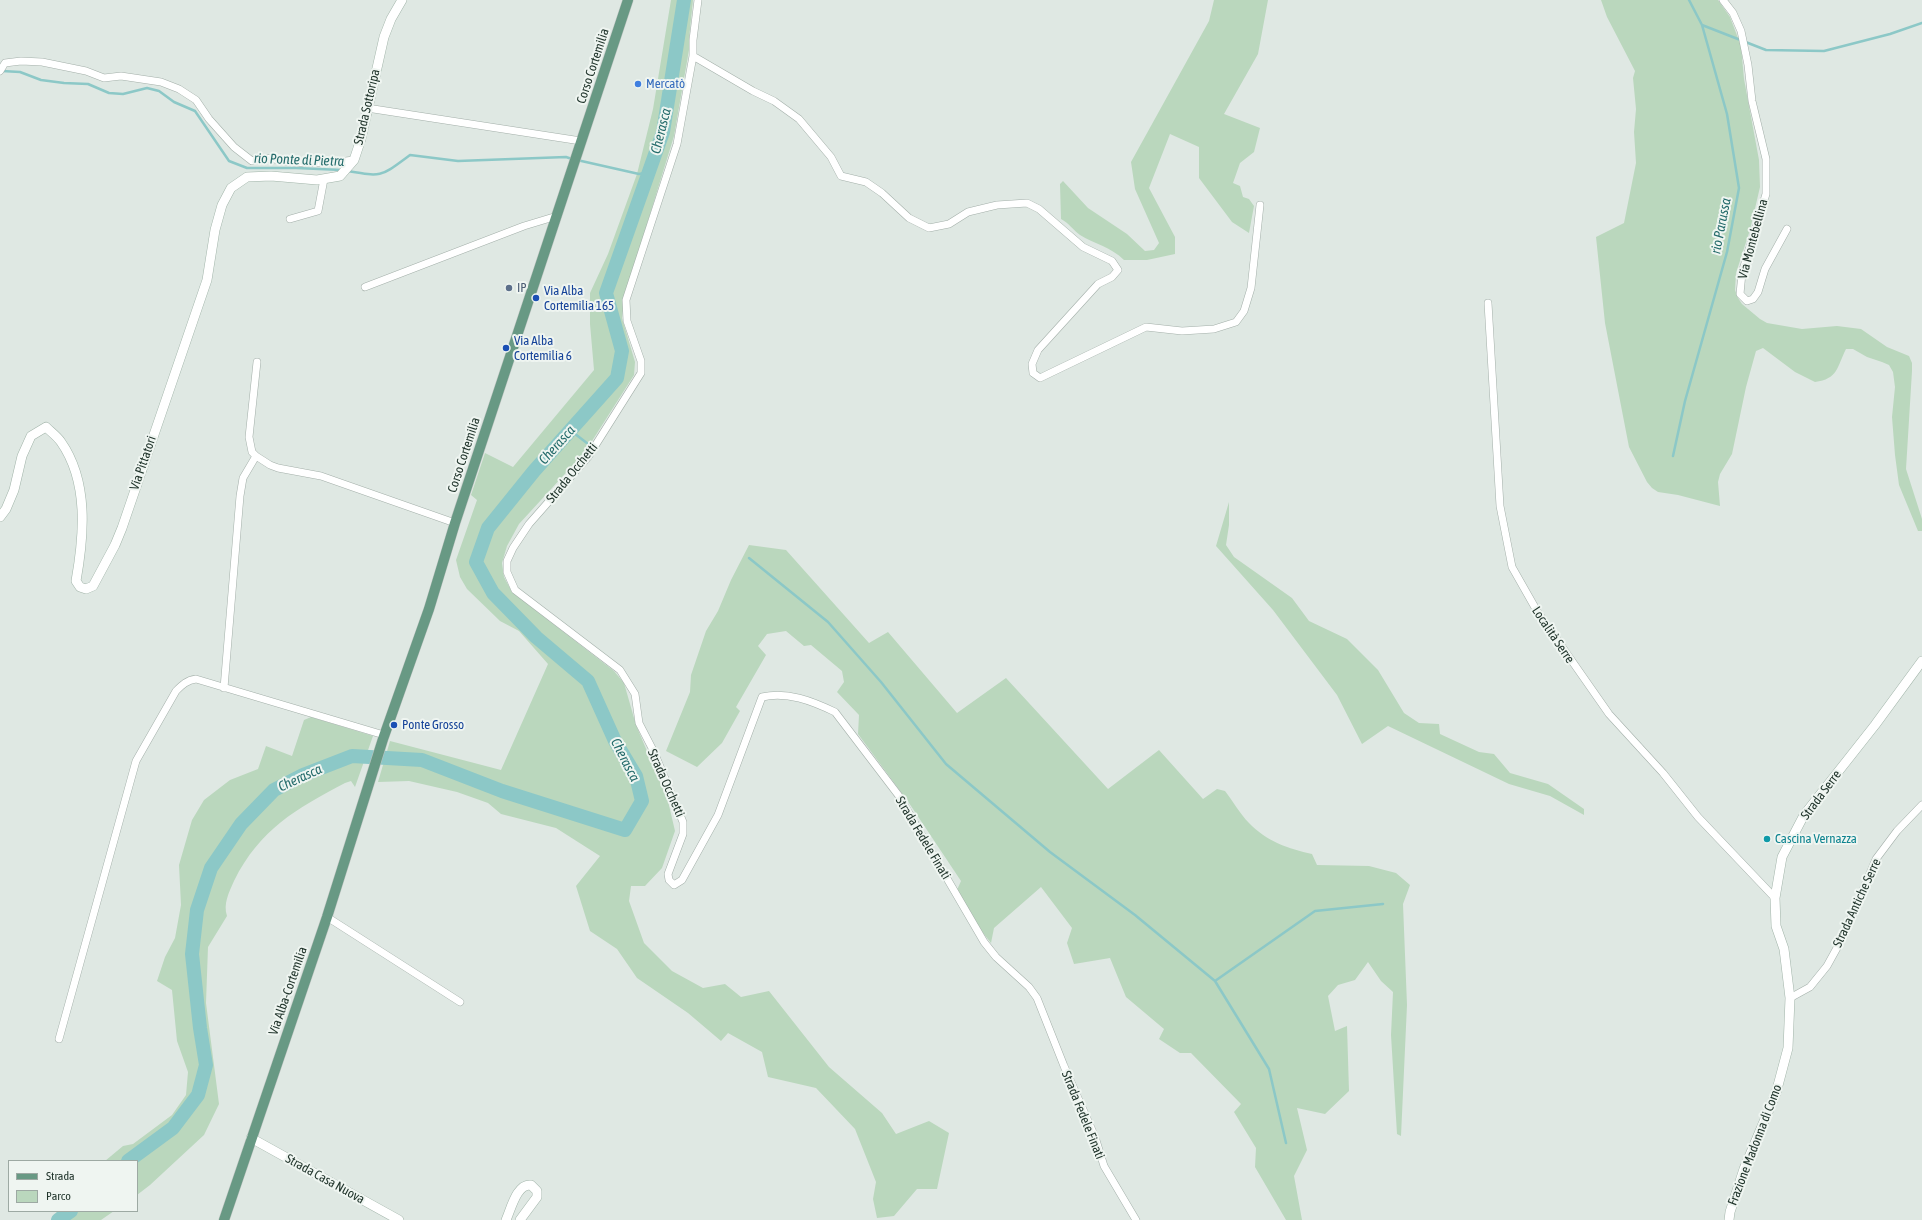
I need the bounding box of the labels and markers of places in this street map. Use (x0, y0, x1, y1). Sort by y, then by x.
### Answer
place label: Mercatò (646, 76, 685, 92)
marker: Mercatò (633, 79, 643, 89)
place label: IP (517, 280, 527, 296)
marker: IP (504, 283, 514, 293)
place label: Via Alba Cortemilia 165 (544, 283, 614, 314)
marker: Via Alba Cortemilia 165 (531, 293, 541, 303)
place label: Via Alba Cortemilia 6 (514, 333, 572, 364)
marker: Via Alba Cortemilia 6 (501, 343, 511, 353)
place label: Ponte Grosso (402, 717, 464, 733)
marker: Ponte Grosso (389, 720, 399, 730)
place label: Cascina Vernazza (1775, 831, 1857, 847)
marker: Cascina Vernazza (1762, 834, 1772, 844)

